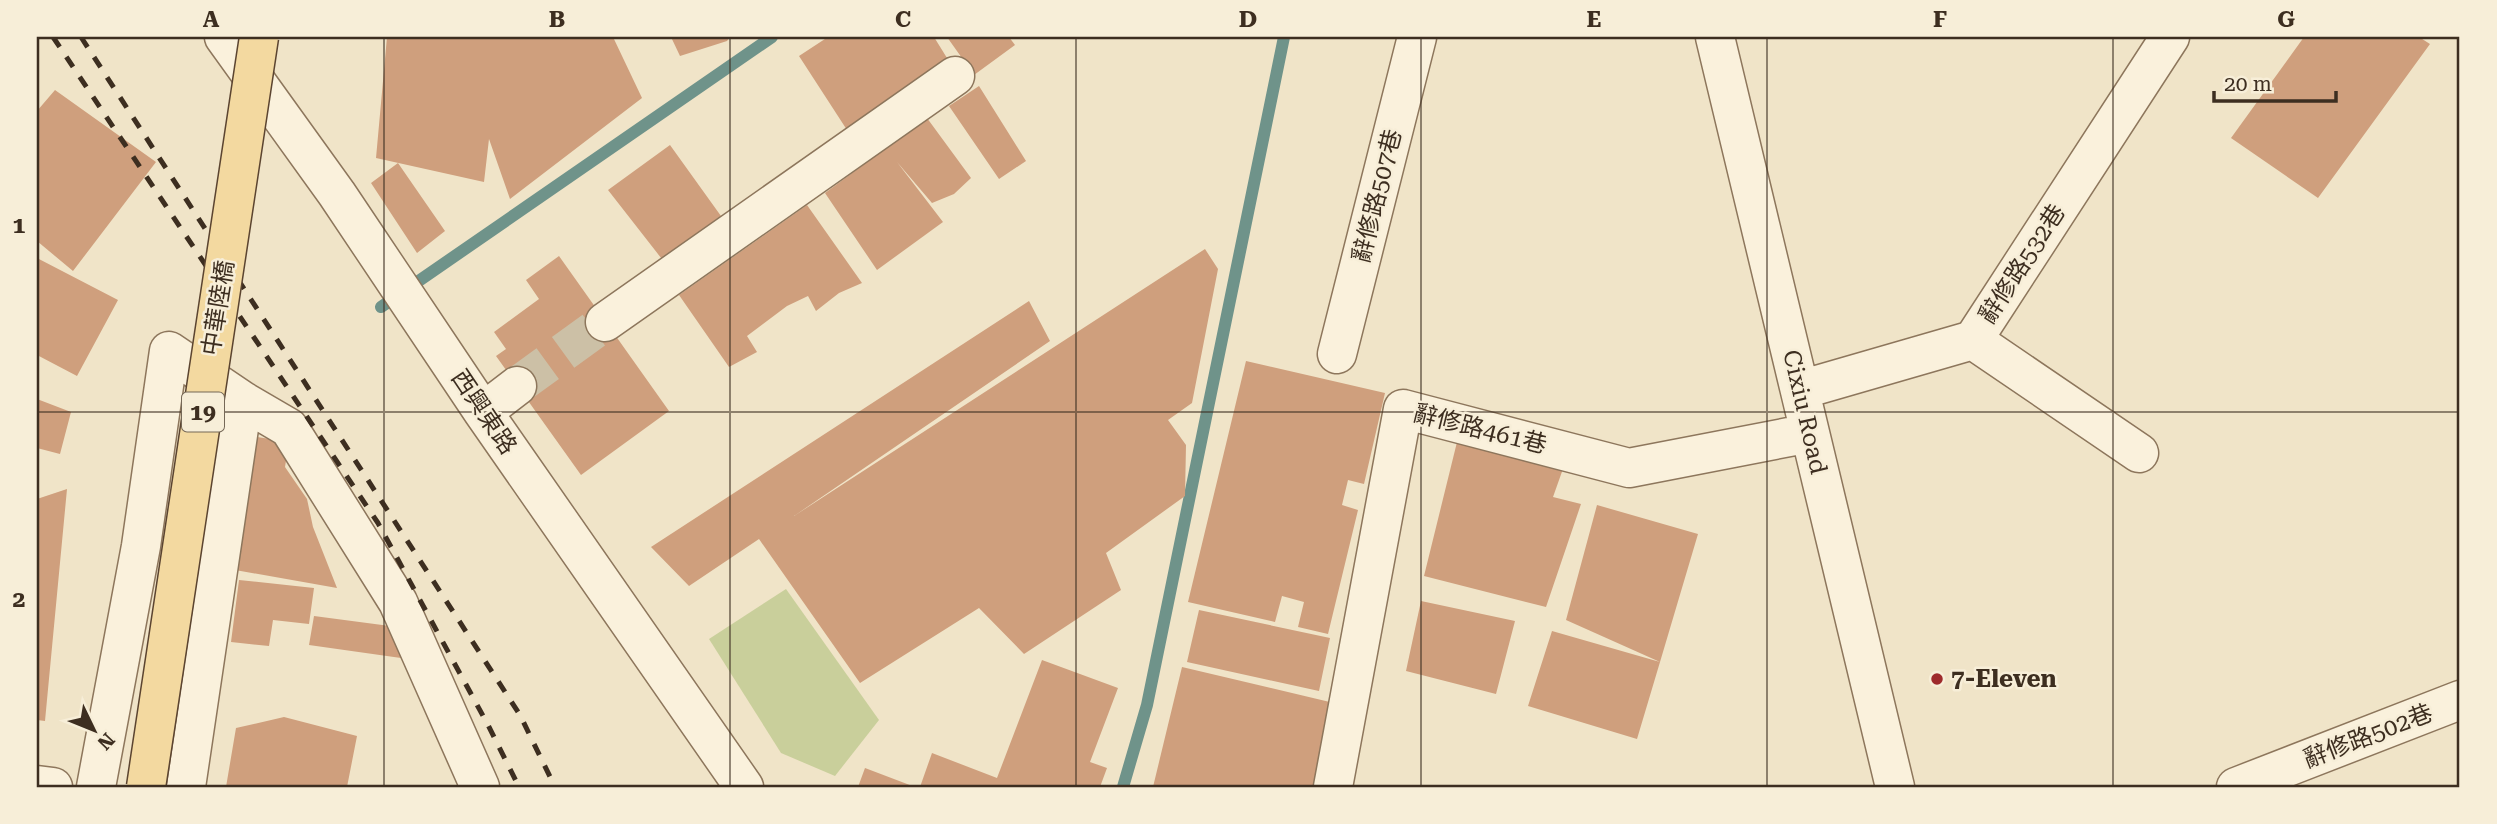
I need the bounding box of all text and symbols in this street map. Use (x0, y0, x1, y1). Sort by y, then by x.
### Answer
text: A (203, 6, 220, 33)
text: B (549, 6, 565, 33)
text: C (895, 6, 911, 33)
text: D (1239, 6, 1257, 33)
text: E (1587, 6, 1601, 33)
text: F (1933, 6, 1947, 33)
text: G (2277, 6, 2295, 33)
scale bar (2214, 60, 2336, 104)
text: 20 m (2224, 72, 2272, 96)
street label: 辭修路507巷 (1347, 126, 1407, 266)
street label: 辭修路532巷 (1973, 199, 2071, 329)
text: 1 (13, 212, 26, 239)
street label: 中華陸橋 (197, 258, 239, 358)
street label: Cixiu Road (1777, 347, 1833, 477)
street label: 西興東路 (446, 364, 522, 460)
road number: 19 (182, 392, 224, 432)
street label: 辭修路461巷 (1410, 399, 1550, 459)
text: 2 (13, 586, 25, 613)
place label: 7-Eleven (1951, 665, 2057, 693)
marker: 7-Eleven (1929, 671, 1945, 687)
north arrow (60, 694, 130, 764)
street label: 辭修路502巷 (2299, 699, 2437, 773)
text: N (92, 728, 119, 755)

